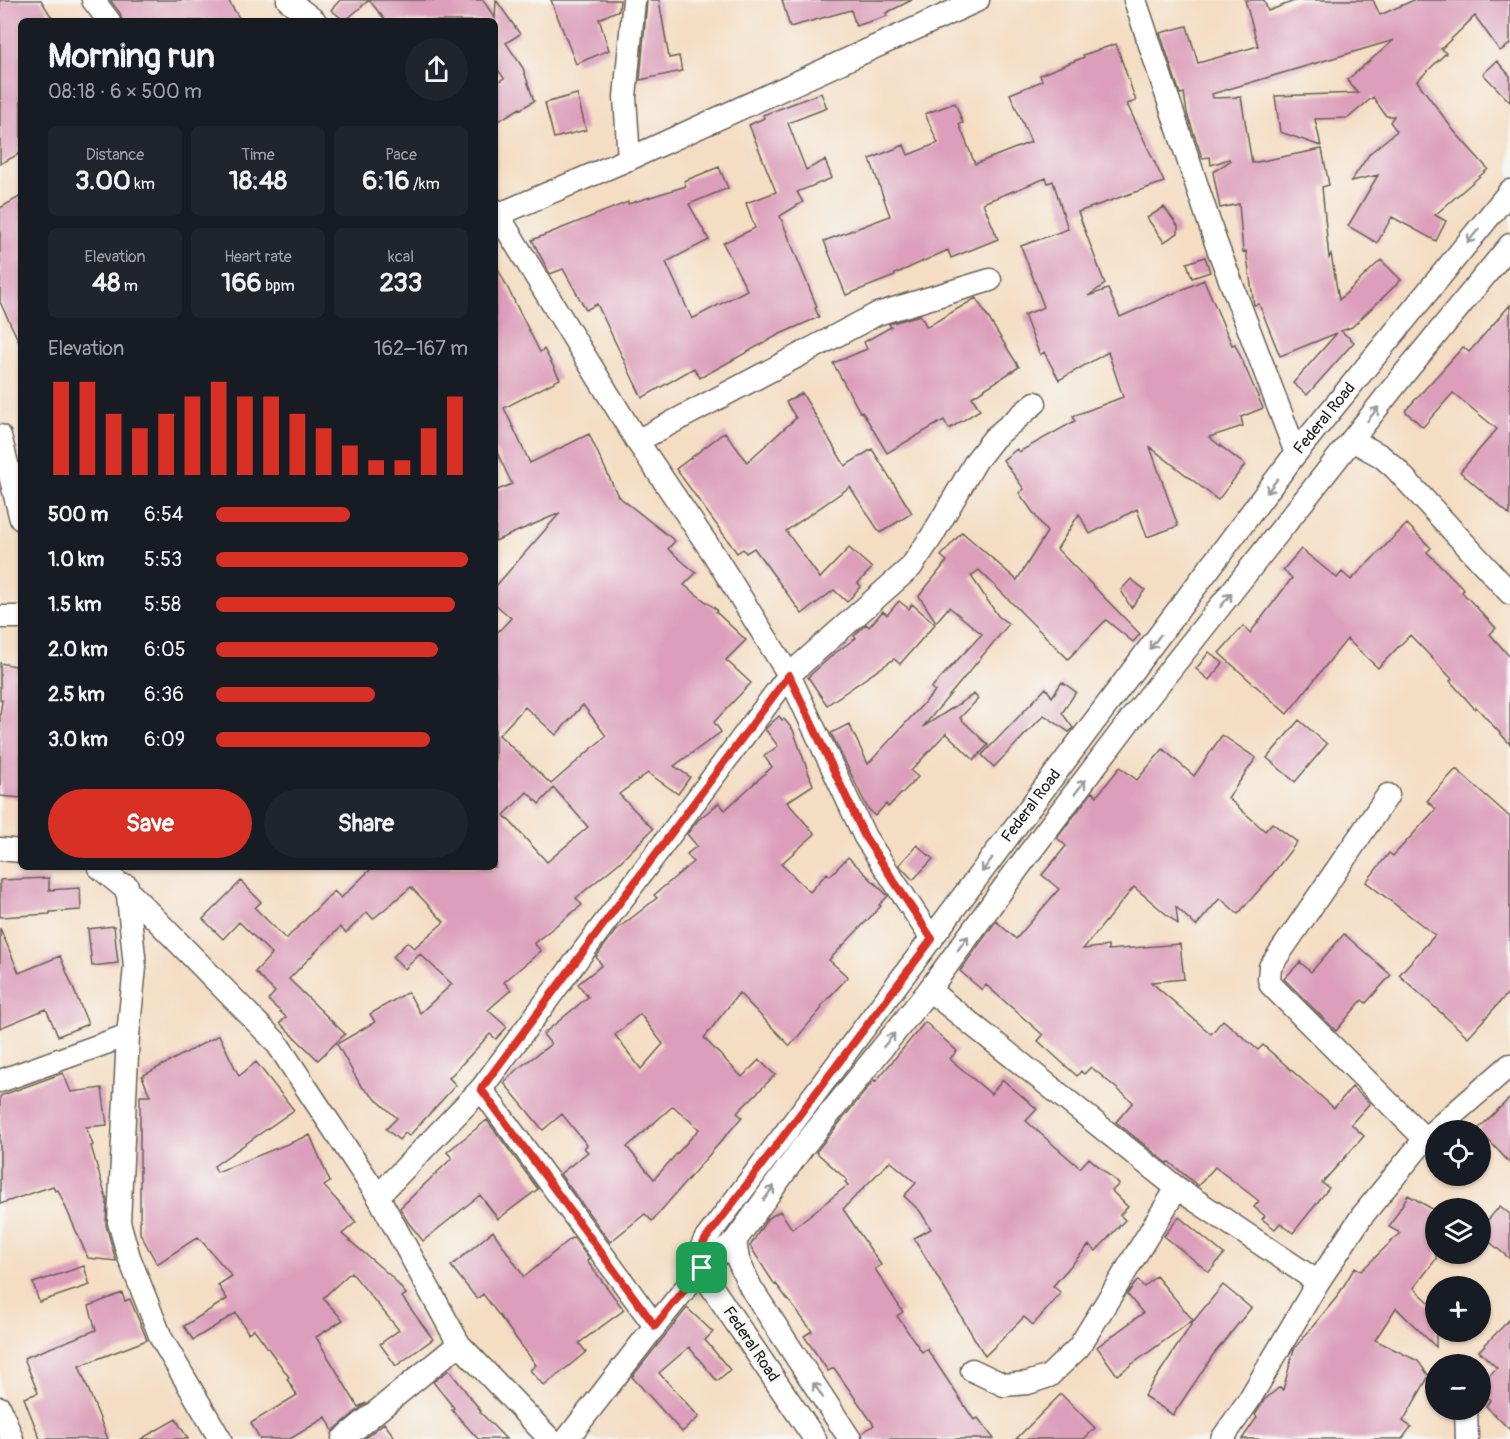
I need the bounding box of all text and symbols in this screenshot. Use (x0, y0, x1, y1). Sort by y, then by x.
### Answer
text: Morning run (48, 36, 215, 77)
button: share (405, 38, 468, 101)
text: 08:18 · 6 × 500 m (48, 79, 202, 104)
text: Distance (86, 145, 144, 165)
text: Time (241, 145, 275, 165)
text: Pace (385, 145, 417, 165)
text: 3.00 (75, 165, 131, 197)
text: 18:48 (229, 165, 287, 197)
text: 6:16 (362, 165, 410, 197)
text: km (131, 174, 155, 194)
text: /km (410, 174, 440, 194)
one-way arrow (1466, 228, 1480, 243)
text: Elevation (85, 247, 145, 267)
text: Heart rate (224, 247, 292, 267)
text: kcal (388, 247, 414, 267)
text: 48 (92, 267, 120, 299)
text: 166 (221, 267, 262, 299)
text: 233 (380, 267, 422, 299)
text: m (120, 276, 138, 296)
text: bpm (262, 276, 295, 296)
text: Elevation (48, 336, 124, 361)
text: 162–167 m (374, 336, 468, 361)
street label: Federal Road (1289, 378, 1360, 458)
one-way arrow (1366, 406, 1379, 422)
one-way arrow (1265, 478, 1278, 494)
text: 500 m (48, 502, 108, 527)
text: 6:54 (144, 502, 183, 527)
text: 1.0 km (48, 547, 104, 572)
text: 5:53 (144, 547, 182, 572)
text: 1.5 km (48, 592, 101, 617)
text: 5:58 (144, 592, 181, 617)
one-way arrow (1220, 592, 1233, 608)
one-way arrow (1148, 634, 1161, 650)
text: 2.0 km (48, 637, 108, 662)
text: 6:05 (144, 637, 185, 662)
text: 2.5 km (48, 682, 105, 707)
text: 6:36 (144, 682, 184, 707)
text: 3.0 km (48, 727, 108, 752)
text: 6:09 (144, 727, 185, 752)
street label: Federal Road (997, 765, 1065, 846)
one-way arrow (1073, 779, 1086, 795)
button: Save (48, 789, 252, 858)
button: Share (264, 789, 468, 858)
one-way arrow (981, 857, 994, 873)
one-way arrow (957, 936, 970, 952)
one-way arrow (883, 1032, 896, 1048)
map controls (1425, 1120, 1491, 1420)
button: locate (1425, 1120, 1491, 1186)
one-way arrow (763, 1186, 776, 1202)
button: layers (1425, 1198, 1491, 1264)
pin (676, 1242, 727, 1293)
icon: arrive (685, 1251, 718, 1284)
button: + (1425, 1276, 1491, 1342)
street label: Federal Road (719, 1303, 783, 1385)
button: − (1425, 1354, 1491, 1420)
one-way arrow (812, 1382, 824, 1399)

